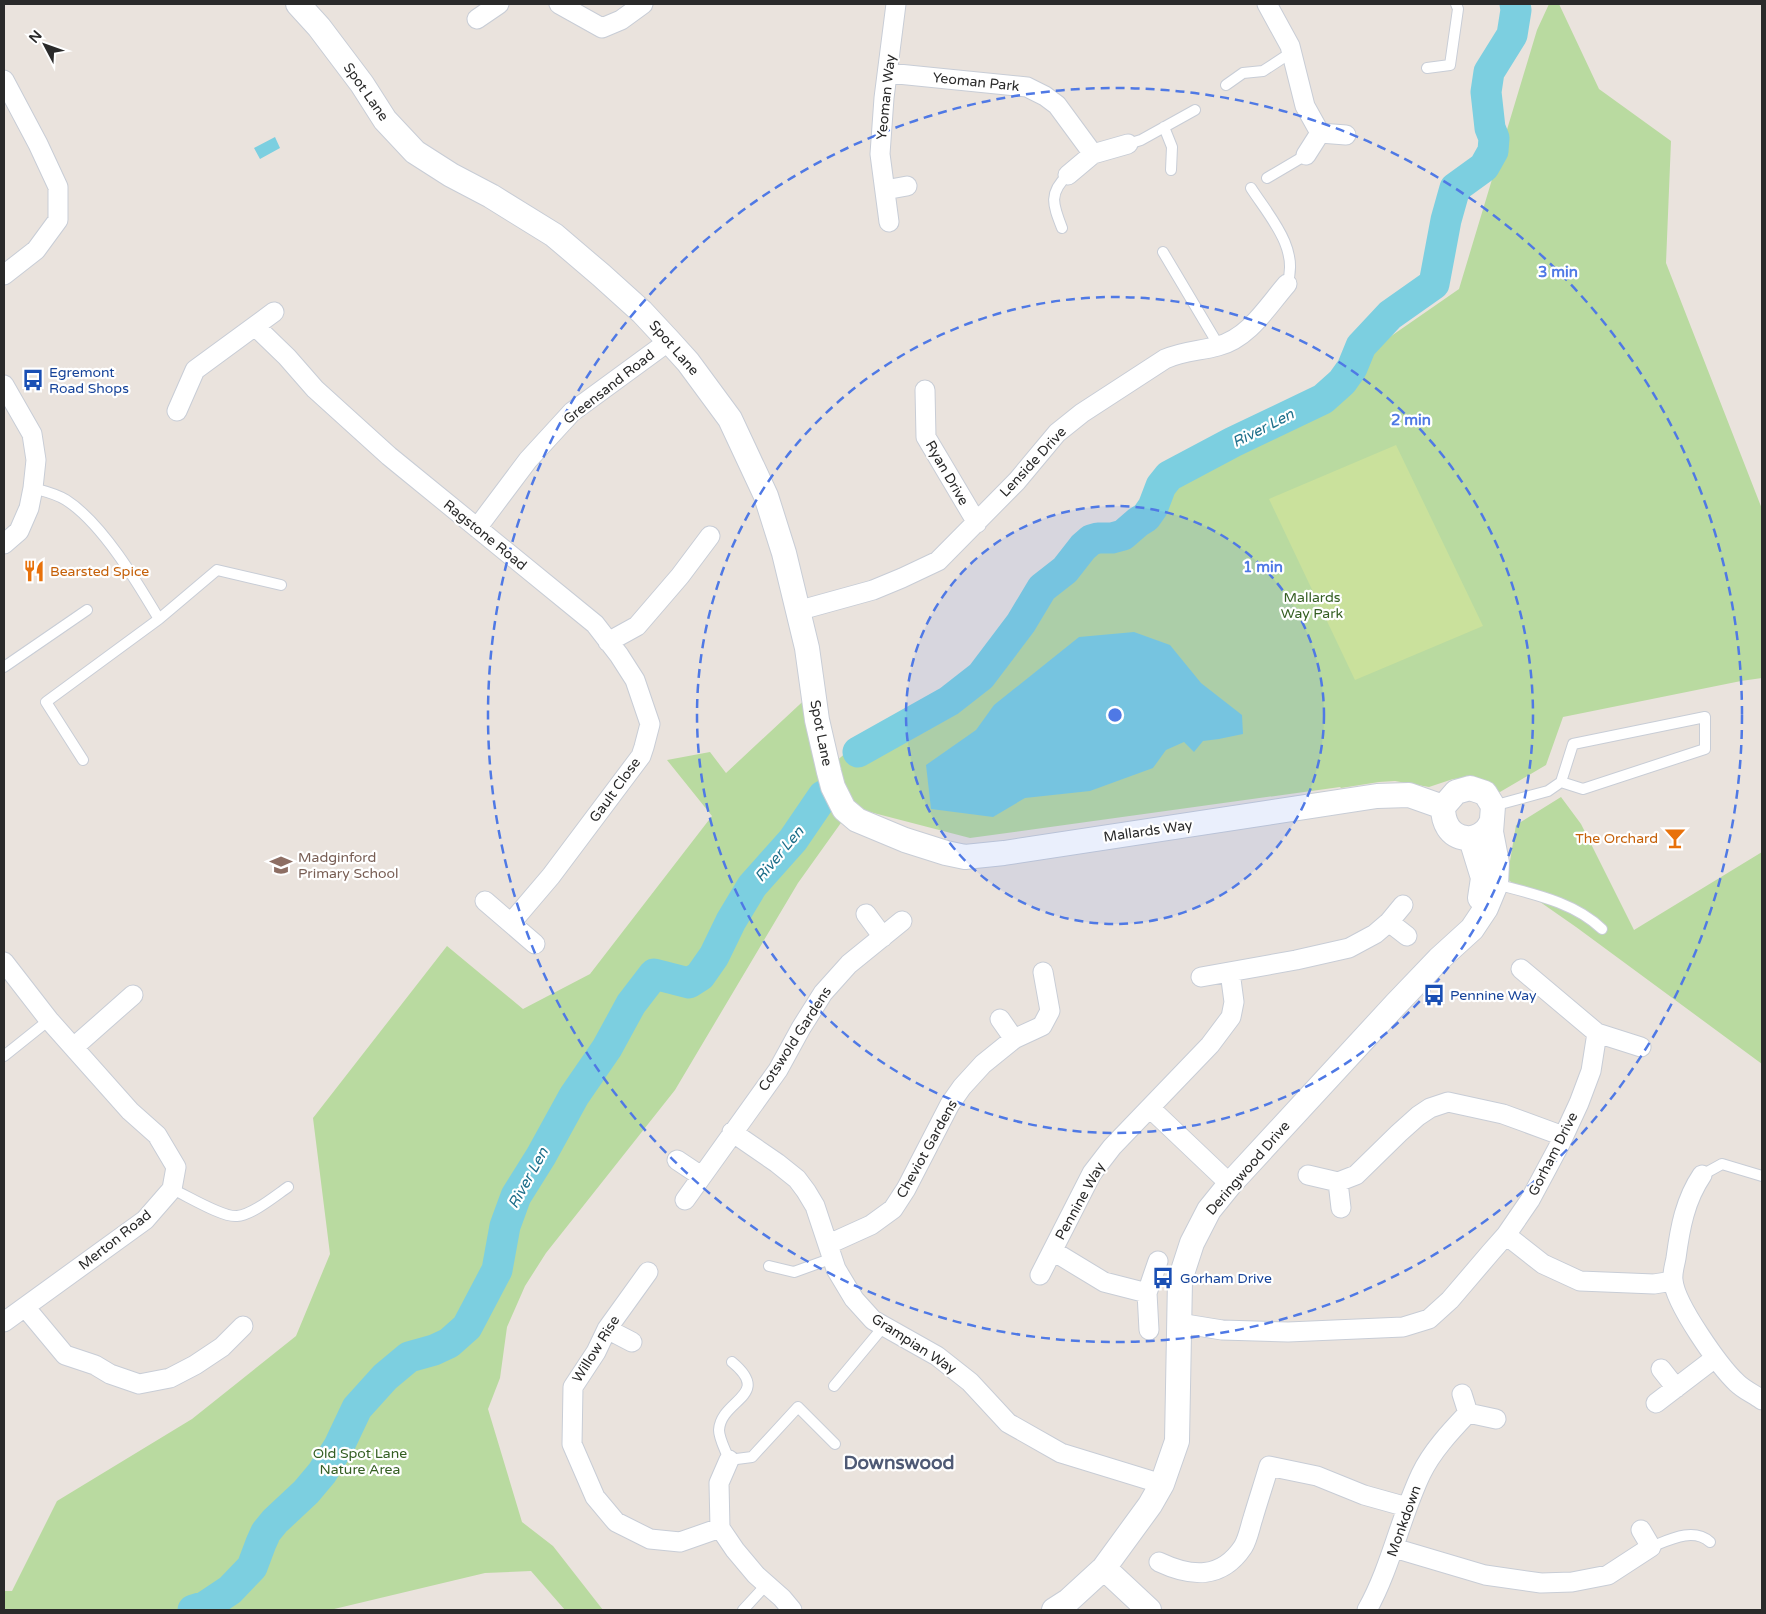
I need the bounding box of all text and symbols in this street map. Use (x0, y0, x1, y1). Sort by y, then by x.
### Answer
north arrow (20, 20, 70, 70)
text: N (25, 27, 46, 47)
street label: Yeoman Way (873, 53, 899, 141)
street label: Spot Lane (340, 60, 392, 124)
street label: Yeoman Park (932, 69, 1021, 95)
text: 3 min (1538, 263, 1578, 281)
street label: Spot Lane (646, 317, 702, 379)
street label: Greensand Road (560, 346, 658, 428)
place label: Egremont Road Shops (49, 364, 129, 397)
bus stop icon: Egremont Road Shops (20, 367, 46, 393)
water label: River Len (1229, 404, 1298, 451)
text: 2 min (1391, 411, 1431, 429)
street label: Lenside Drive (996, 423, 1070, 501)
street label: Ryan Drive (922, 438, 972, 508)
street label: Ragstone Road (440, 496, 530, 574)
restaurant icon: Bearsted Spice (21, 558, 47, 584)
text: 1 min (1243, 558, 1283, 576)
place label: Bearsted Spice (50, 563, 149, 580)
park label: Mallards Way Park (1281, 589, 1344, 622)
street label: Spot Lane (806, 698, 836, 768)
centre of rings (1106, 706, 1124, 724)
street label: Gault Close (586, 754, 644, 826)
street label: Mallards Way (1103, 816, 1194, 846)
water label: River Len (751, 822, 808, 885)
bar icon: The Orchard (1662, 825, 1688, 851)
place label: The Orchard (1575, 830, 1658, 847)
place label: Madginford Primary School (298, 849, 399, 882)
school or university icon: Madginford Primary School (268, 852, 294, 878)
bus stop icon: Pennine Way (1421, 982, 1447, 1008)
street label: Cotswold Gardens (755, 983, 835, 1094)
place label: Pennine Way (1450, 987, 1537, 1004)
street label: Cheviot Gardens (893, 1096, 961, 1201)
street label: Gorham Drive (1525, 1109, 1581, 1199)
street label: Deringwood Drive (1202, 1117, 1294, 1219)
water label: River Len (504, 1144, 552, 1212)
street label: Pennine Way (1052, 1159, 1109, 1243)
street label: Merton Road (75, 1206, 155, 1274)
bus stop icon: Gorham Drive (1150, 1265, 1176, 1291)
place label: Gorham Drive (1180, 1270, 1272, 1287)
street label: Grampian Way (868, 1310, 960, 1378)
street label: Willow Rise (569, 1312, 623, 1386)
park label: Old Spot Lane Nature Area (313, 1445, 407, 1478)
district label: Downswood (844, 1452, 955, 1474)
street label: Monkdown (1383, 1483, 1425, 1559)

